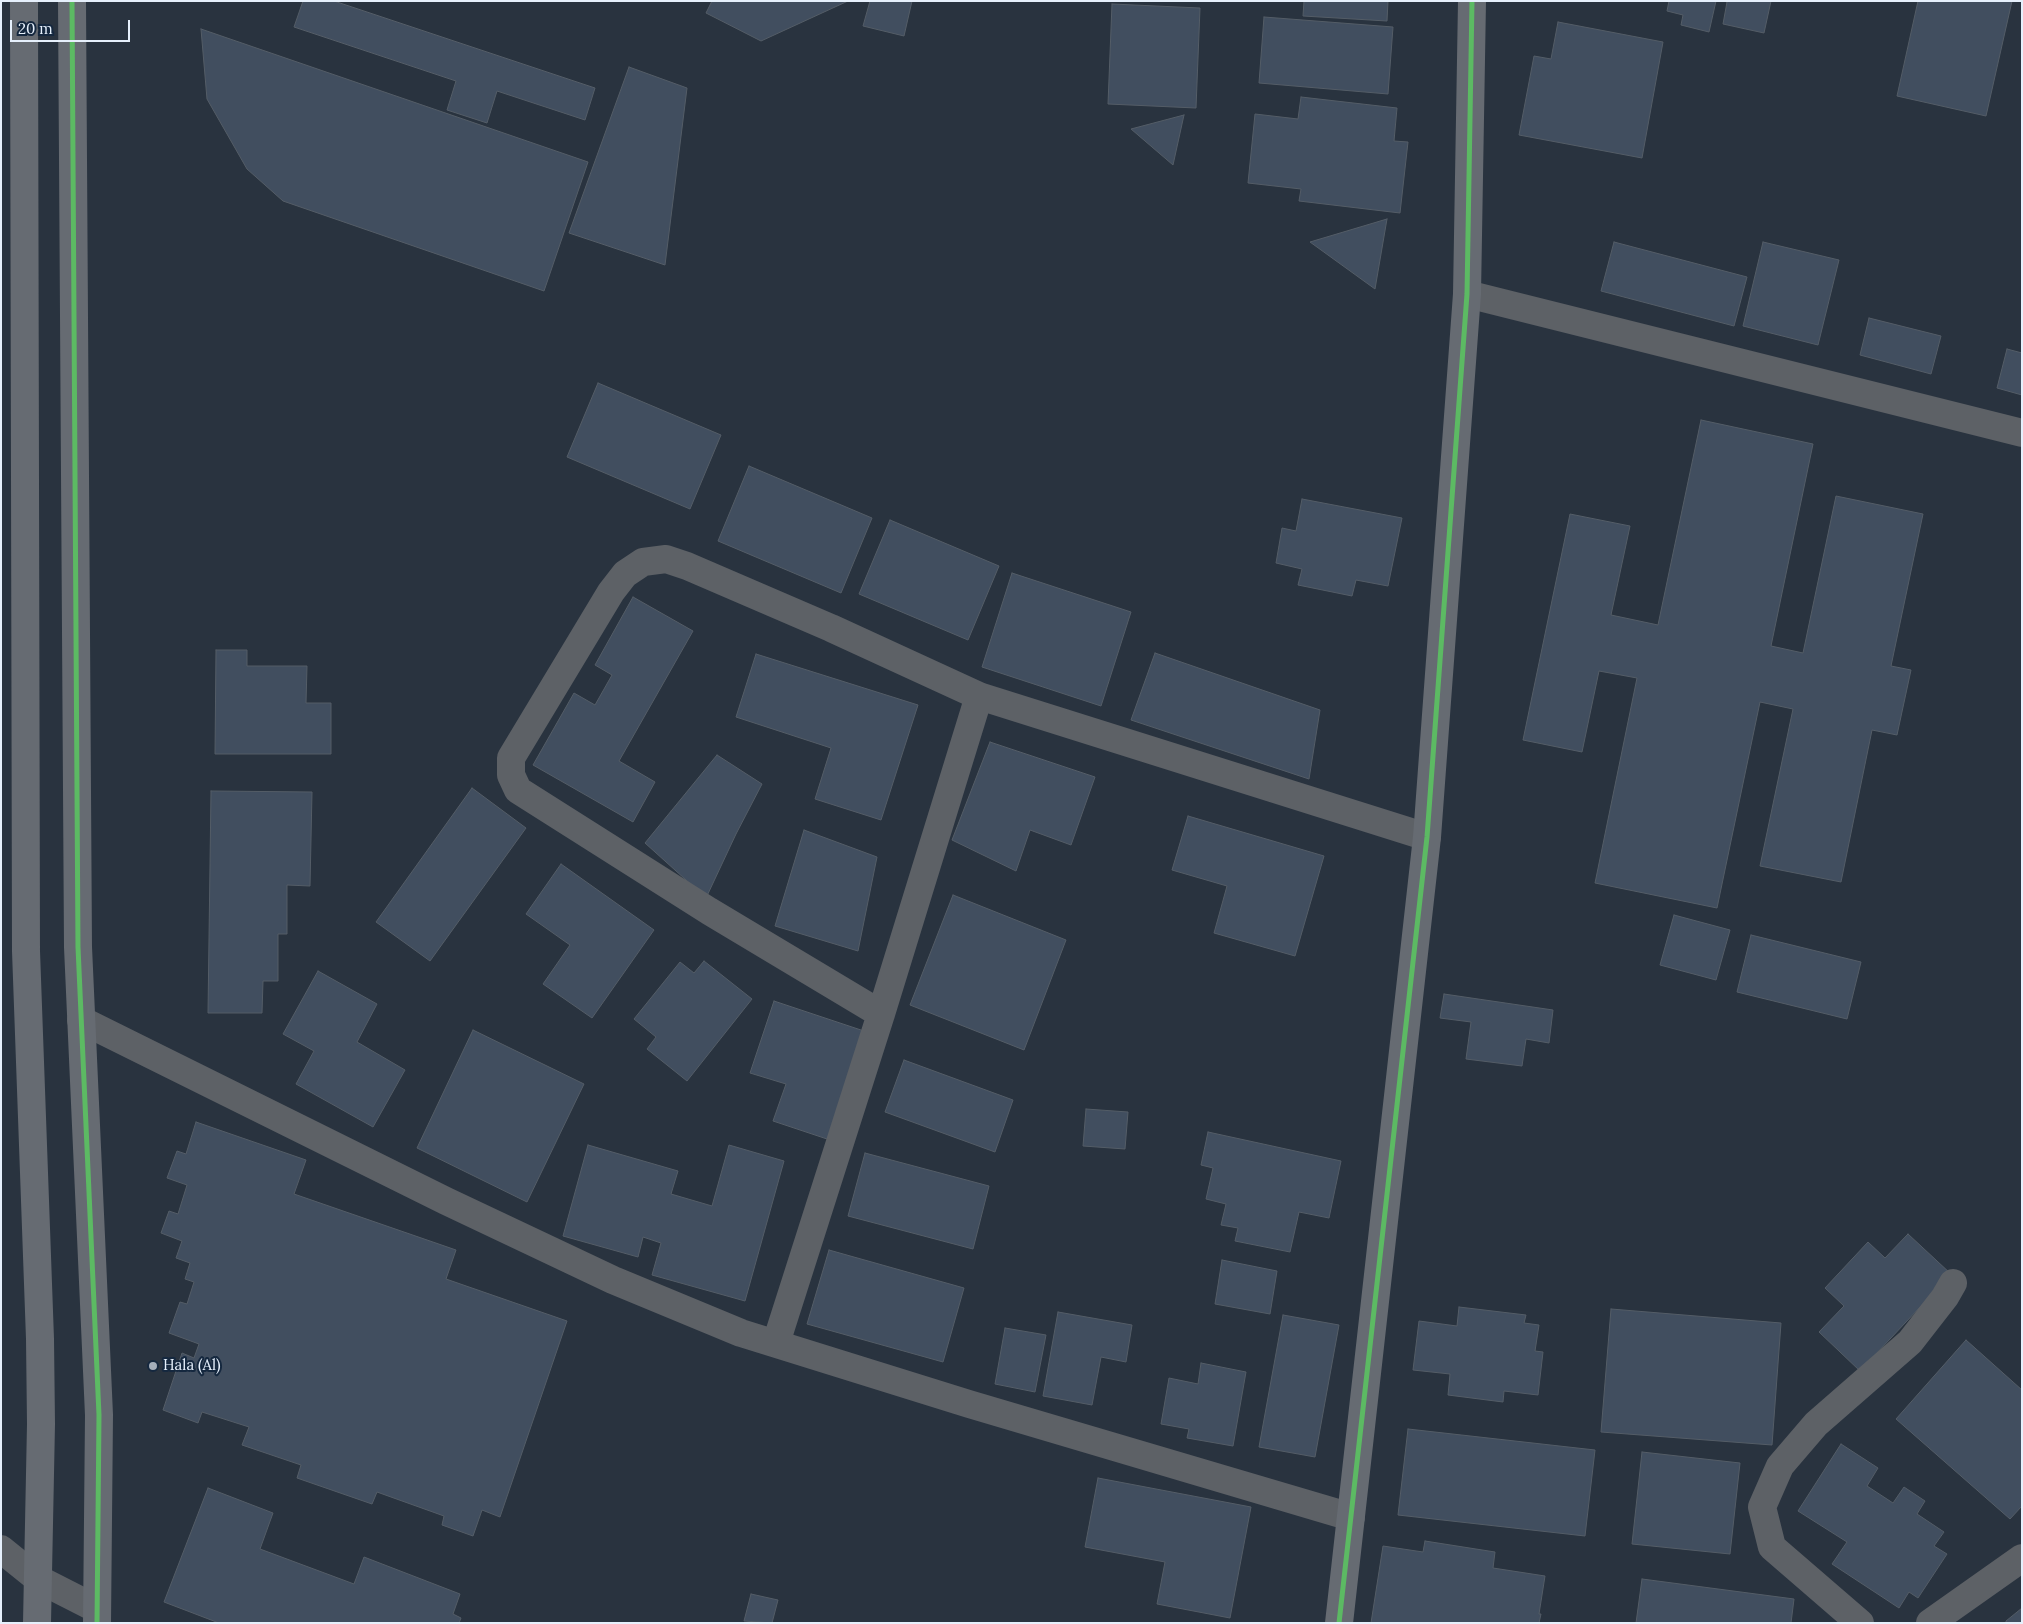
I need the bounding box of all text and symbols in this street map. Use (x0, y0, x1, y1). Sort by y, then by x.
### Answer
scale bar (12, 10, 132, 42)
text: 20 m (18, 19, 53, 38)
place label: Hala (Al) (163, 1357, 221, 1375)
marker: Hala (Al) (147, 1360, 159, 1372)

